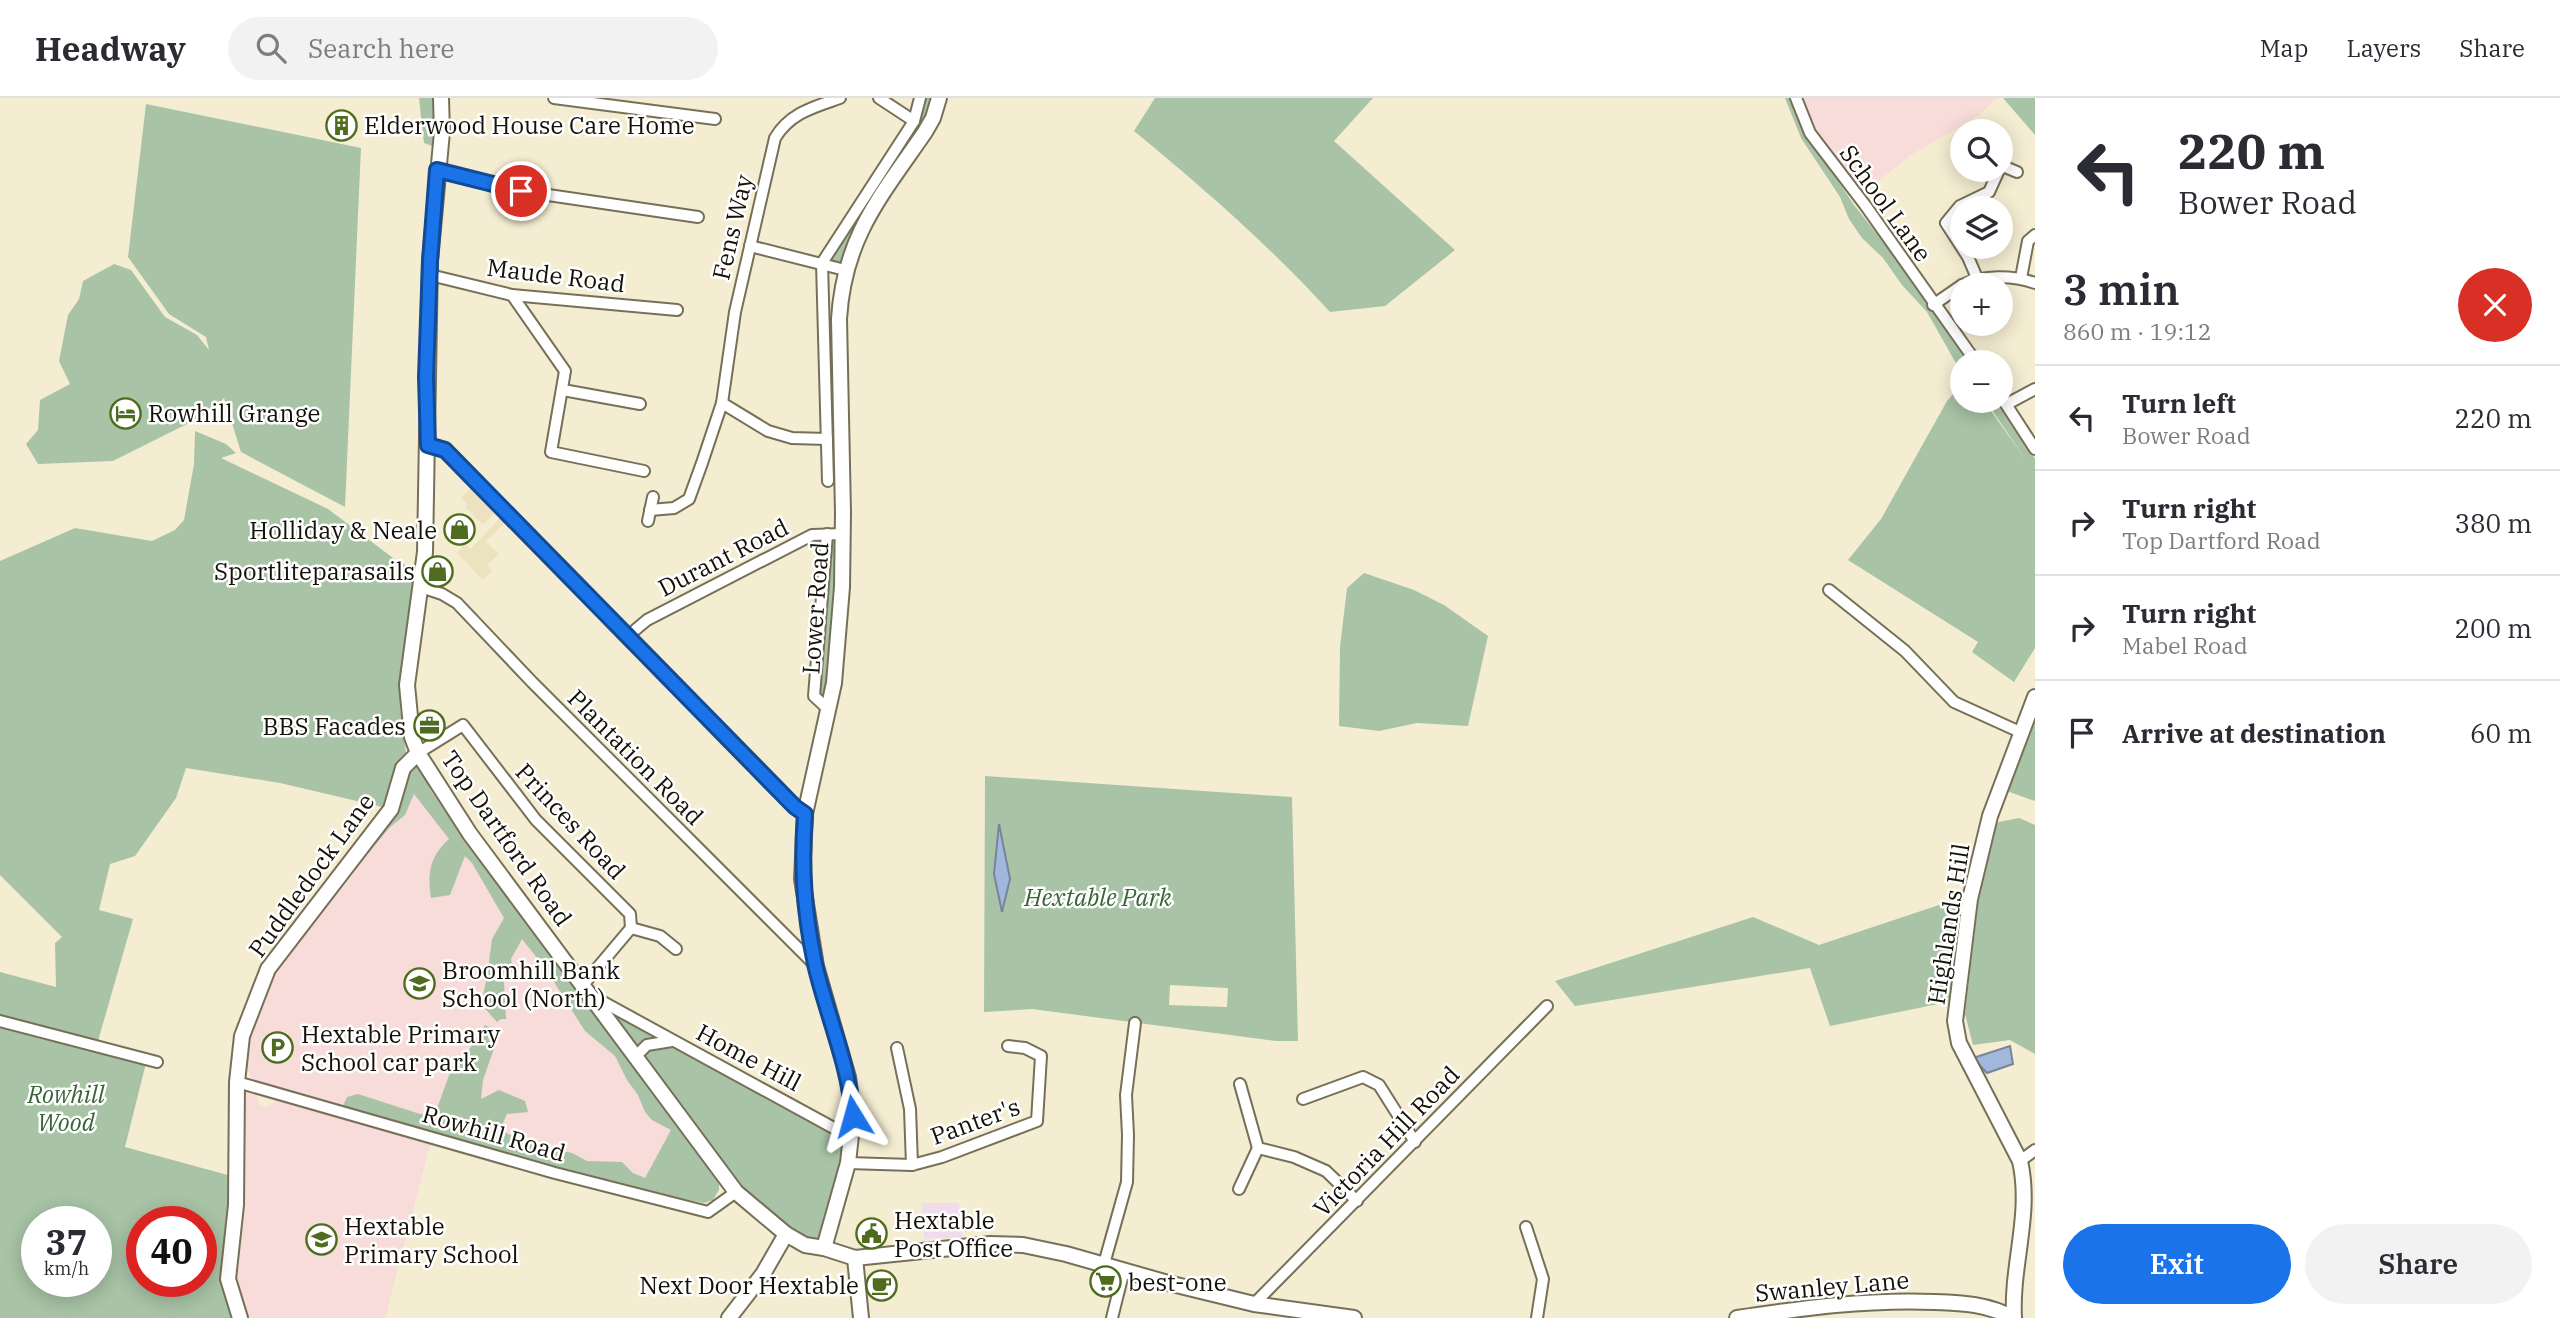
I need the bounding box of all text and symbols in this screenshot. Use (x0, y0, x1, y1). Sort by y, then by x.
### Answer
search box (228, 17, 718, 80)
text: Headway (35, 27, 186, 70)
icon: search (252, 29, 290, 67)
text: Search here (308, 31, 454, 65)
text: Map (2260, 32, 2308, 64)
text: Layers (2346, 32, 2421, 64)
text: Share (2459, 32, 2525, 64)
building icon: Elderwood House Care Home (324, 108, 358, 142)
place label: Elderwood House Care Home (364, 109, 695, 141)
map controls (1950, 119, 2013, 413)
button: search (1950, 119, 2013, 182)
text: 220 m (2178, 119, 2325, 182)
icon: left (2063, 126, 2154, 217)
street label: School Lane (1833, 138, 1939, 268)
pin (491, 161, 551, 221)
street label: Fens Way (704, 171, 760, 283)
icon: arrive (502, 172, 540, 210)
text: Bower Road (2178, 181, 2357, 223)
button: layers (1950, 196, 2013, 259)
street label: Maude Road (485, 251, 627, 299)
text: 3 min (2063, 262, 2180, 317)
button: close (2458, 268, 2532, 342)
button: + (1950, 273, 2013, 336)
text: 860 m · 19:12 (2063, 316, 2212, 346)
button: − (1950, 350, 2013, 413)
text: Turn left (2122, 386, 2236, 420)
hotel icon: Rowhill Grange (108, 396, 142, 430)
place label: Rowhill Grange (148, 397, 320, 429)
icon: left (2063, 399, 2101, 437)
text: 220 m (2454, 401, 2532, 435)
text: Bower Road (2122, 420, 2251, 450)
text: Turn right (2122, 491, 2256, 525)
icon: right (2063, 504, 2101, 542)
text: 380 m (2454, 506, 2532, 540)
street label: Durant Road (652, 510, 794, 604)
shop icon: Holliday & Neale (443, 513, 477, 547)
place label: Holliday & Neale (249, 514, 437, 546)
text: Top Dartford Road (2122, 525, 2321, 555)
street label: Lower Road (794, 541, 836, 675)
shop icon: Sportliteparasails (421, 554, 455, 588)
place label: Sportliteparasails (214, 555, 415, 587)
text: Turn right (2122, 596, 2256, 630)
icon: right (2063, 609, 2101, 647)
text: 200 m (2454, 611, 2532, 645)
text: Mabel Road (2122, 630, 2248, 660)
street label: Plantation Road (561, 682, 711, 832)
office icon: BBS Facades (412, 709, 446, 743)
place label: BBS Facades (262, 710, 406, 742)
icon: arrive (2063, 714, 2101, 752)
text: Arrive at destination (2122, 716, 2386, 750)
text: 60 m (2470, 716, 2532, 750)
street label: Top Dartford Road (434, 744, 580, 932)
street label: Princes Road (509, 756, 633, 886)
street label: Puddledock Lane (241, 787, 381, 963)
street label: Highlands Hill (1919, 841, 1977, 1007)
park label: Hextable Park (1023, 881, 1172, 913)
place label: Broomhill Bank School (North) (442, 954, 620, 1014)
school or university icon: Broomhill Bank School (North) (402, 967, 436, 1001)
street label: Home Hill (691, 1016, 807, 1098)
place label: Hextable Primary School car park (301, 1018, 501, 1078)
parking icon: Hextable Primary School car park (261, 1031, 295, 1065)
street label: Victoria Hill Road (1306, 1059, 1466, 1223)
park label: Rowhill Wood (27, 1078, 106, 1138)
position arrow (816, 1079, 890, 1153)
street label: Panter's (926, 1090, 1024, 1152)
street label: Rowhill Road (419, 1097, 569, 1169)
place label: Hextable Post Office (894, 1204, 1013, 1264)
speed limit sign: 40 (126, 1206, 217, 1297)
place label: Hextable Primary School (344, 1210, 519, 1270)
public building icon: Hextable Post Office (854, 1217, 888, 1251)
text: 37 (45, 1219, 88, 1265)
school or university icon: Hextable Primary School (304, 1223, 338, 1257)
button: Exit (2063, 1224, 2291, 1304)
button: Share (2305, 1224, 2532, 1304)
text: km/h (44, 1257, 89, 1280)
street label: Swanley Lane (1753, 1263, 1911, 1309)
supermarket icon: best-one (1088, 1265, 1122, 1299)
place label: best-one (1128, 1266, 1227, 1298)
cafe icon: Next Door Hextable (865, 1268, 899, 1302)
place label: Next Door Hextable (639, 1269, 859, 1301)

